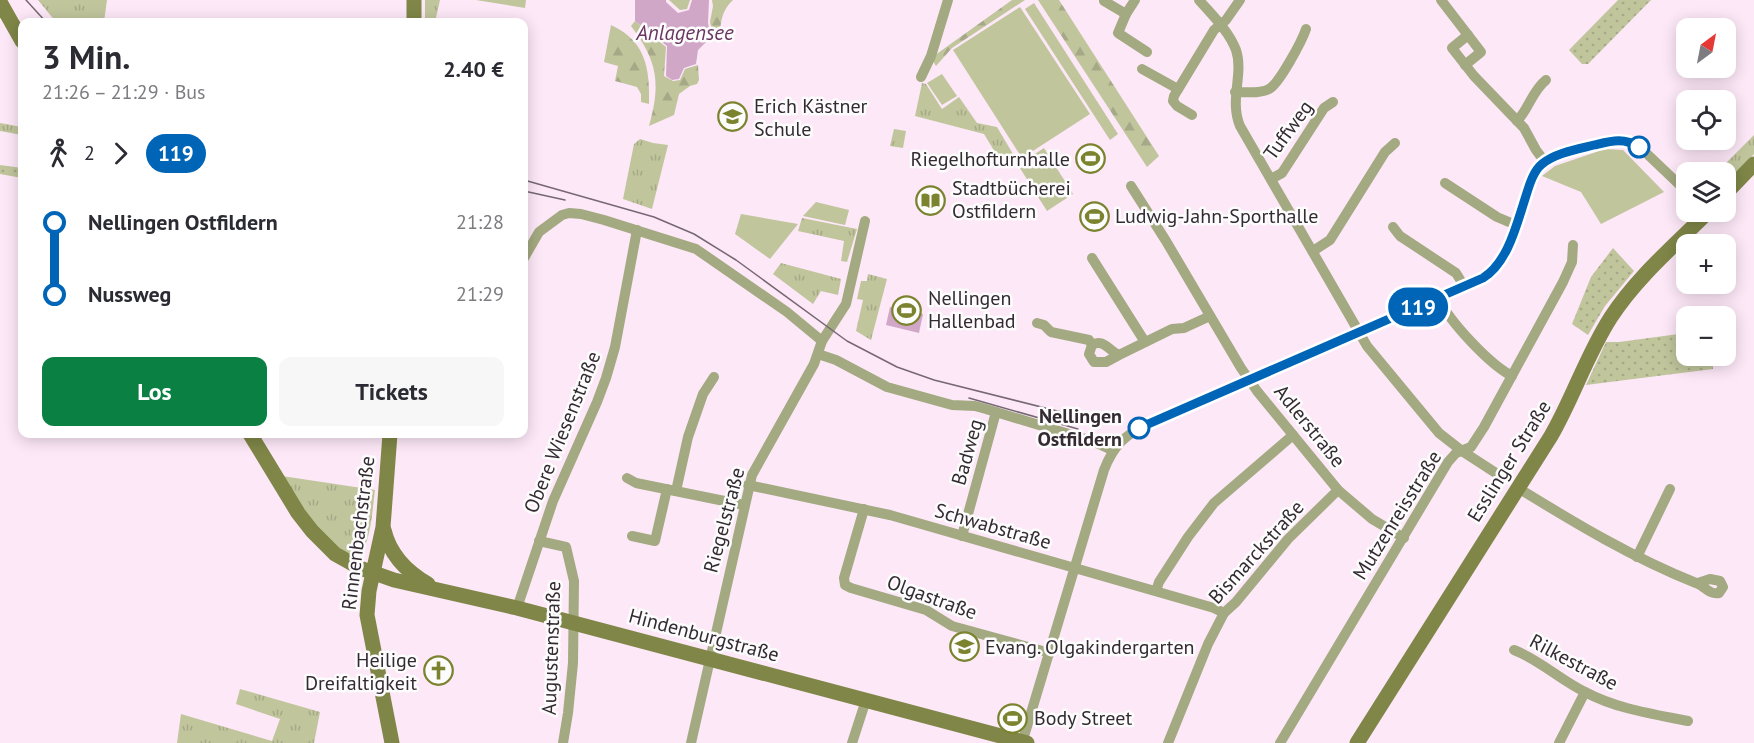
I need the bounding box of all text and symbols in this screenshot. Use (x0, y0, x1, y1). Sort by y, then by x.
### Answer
north arrow (1676, 18, 1736, 78)
map controls (1676, 18, 1736, 366)
water label: Anlagensee (635, 19, 734, 46)
text: 3 Min. (42, 35, 130, 78)
text: 2.40 € (443, 55, 504, 83)
text: 21:26 – 21:29 · Bus (42, 79, 206, 105)
button: locate (1676, 90, 1736, 150)
place label: Erich Kästner Schule (754, 93, 868, 142)
street label: Tuffweg (1258, 95, 1318, 165)
school or university icon: Erich Kästner Schule (717, 101, 749, 133)
unlabelled marker (1628, 136, 1650, 158)
icon: walk (42, 137, 75, 170)
icon: forward (104, 137, 137, 170)
text: 2 (84, 140, 95, 166)
text: 119 (158, 140, 194, 167)
sports icon: Riegelhofturnhalle (1075, 143, 1107, 175)
place label: Riegelhofturnhalle (911, 146, 1070, 172)
button: layers (1676, 162, 1736, 222)
place label: Stadtbücherei Ostfildern (952, 175, 1071, 224)
library icon: Stadtbücherei Ostfildern (915, 184, 947, 216)
sports icon: Ludwig-Jahn-Sporthalle (1078, 200, 1110, 232)
place label: Ludwig-Jahn-Sporthalle (1115, 203, 1318, 229)
text: Nellingen Ostfildern (88, 208, 278, 236)
text: 21:28 (456, 209, 504, 235)
button: + (1676, 234, 1736, 294)
text: Nussweg (88, 280, 171, 308)
text: 21:29 (456, 281, 504, 307)
place label: Nellingen Hallenbad (928, 285, 1016, 334)
line badge: 119 (1384, 288, 1452, 326)
sports icon: Nellingen Hallenbad (891, 294, 923, 326)
text: 119 (1400, 294, 1436, 321)
button: − (1676, 306, 1736, 366)
street label: Obere Wiesenstraße (518, 347, 606, 517)
button: Los (42, 357, 267, 426)
button: Tickets (279, 357, 504, 426)
street label: Adlerstraße (1269, 379, 1351, 473)
street label: Esslinger Straße (1461, 395, 1557, 527)
place label: Nellingen Ostfildern (1037, 403, 1122, 452)
street label: Badweg (945, 416, 989, 488)
marker: Nellingen Ostfildern (1128, 417, 1150, 439)
street label: Mutzenreisstraße (1347, 445, 1447, 585)
street label: Rinnenbachstraße (336, 455, 380, 611)
street label: Riegelstraße (697, 465, 751, 575)
street label: Bismarckstraße (1203, 495, 1309, 609)
street label: Schwabstraße (932, 497, 1054, 555)
street label: Olgastraße (883, 569, 981, 625)
street label: Augustenstraße (536, 581, 566, 715)
street label: Hindenburgstraße (626, 602, 782, 668)
street label: Rilkestraße (1525, 628, 1623, 696)
school or university icon: Evang. Olgakindergarten (948, 631, 980, 663)
place label: Evang. Olgakindergarten (985, 634, 1195, 660)
place label: Heilige Dreifaltigkeit (305, 647, 417, 696)
church icon: Heilige Dreifaltigkeit (422, 655, 454, 687)
sports icon: Body Street (997, 702, 1029, 734)
place label: Body Street (1034, 705, 1132, 731)

